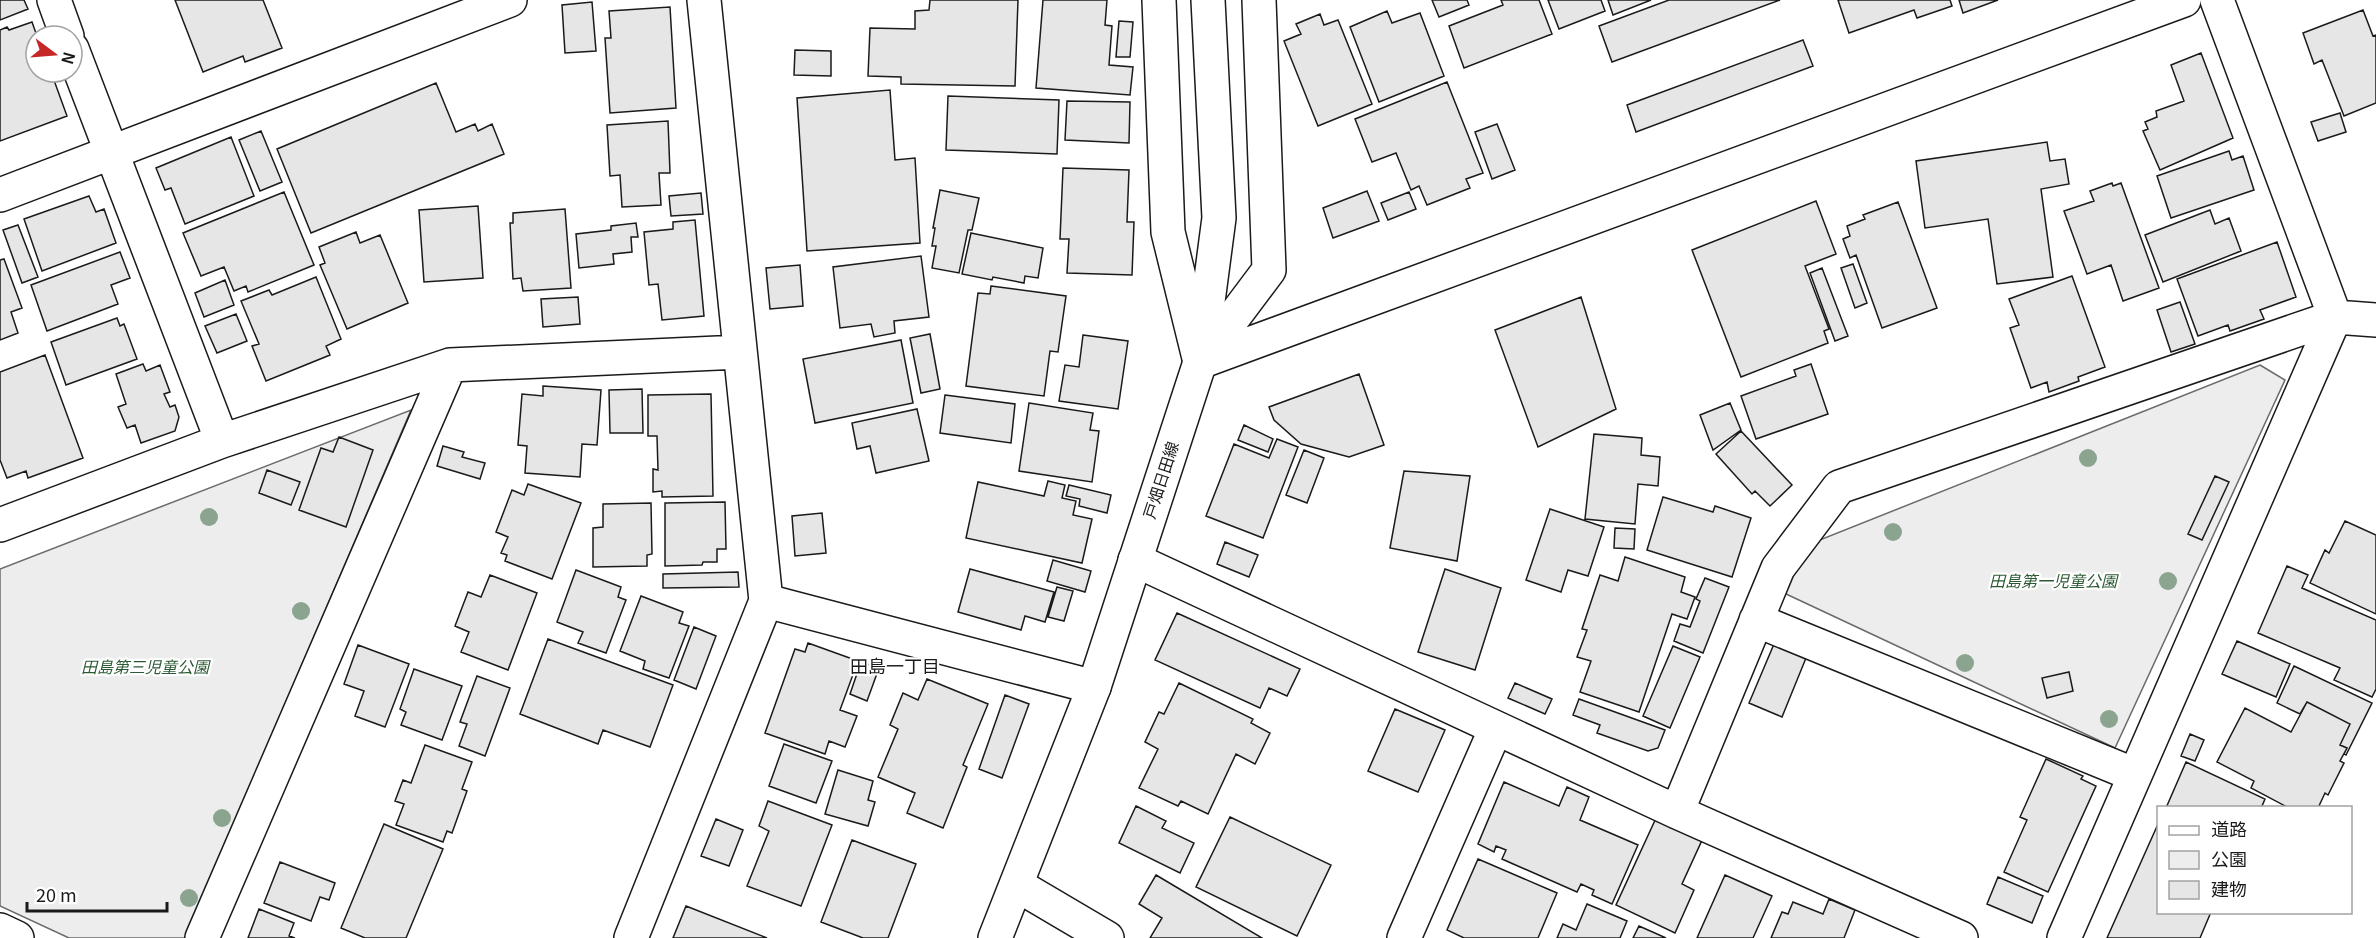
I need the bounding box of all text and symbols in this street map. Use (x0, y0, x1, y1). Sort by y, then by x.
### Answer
north arrow (24, 24, 84, 84)
text: N (56, 49, 83, 67)
street label: 戸畑日田線 (1136, 438, 1184, 521)
park label: 田島第一児童公園 (1989, 568, 2119, 592)
district label: 田島一丁目 (850, 652, 940, 678)
park label: 田島第三児童公園 (81, 654, 211, 678)
legend (2157, 806, 2352, 914)
text: 道路 (2211, 815, 2247, 841)
text: 公園 (2211, 845, 2247, 871)
scale bar (27, 875, 166, 913)
text: 建物 (2211, 875, 2247, 901)
text: 20 m (36, 881, 77, 907)

